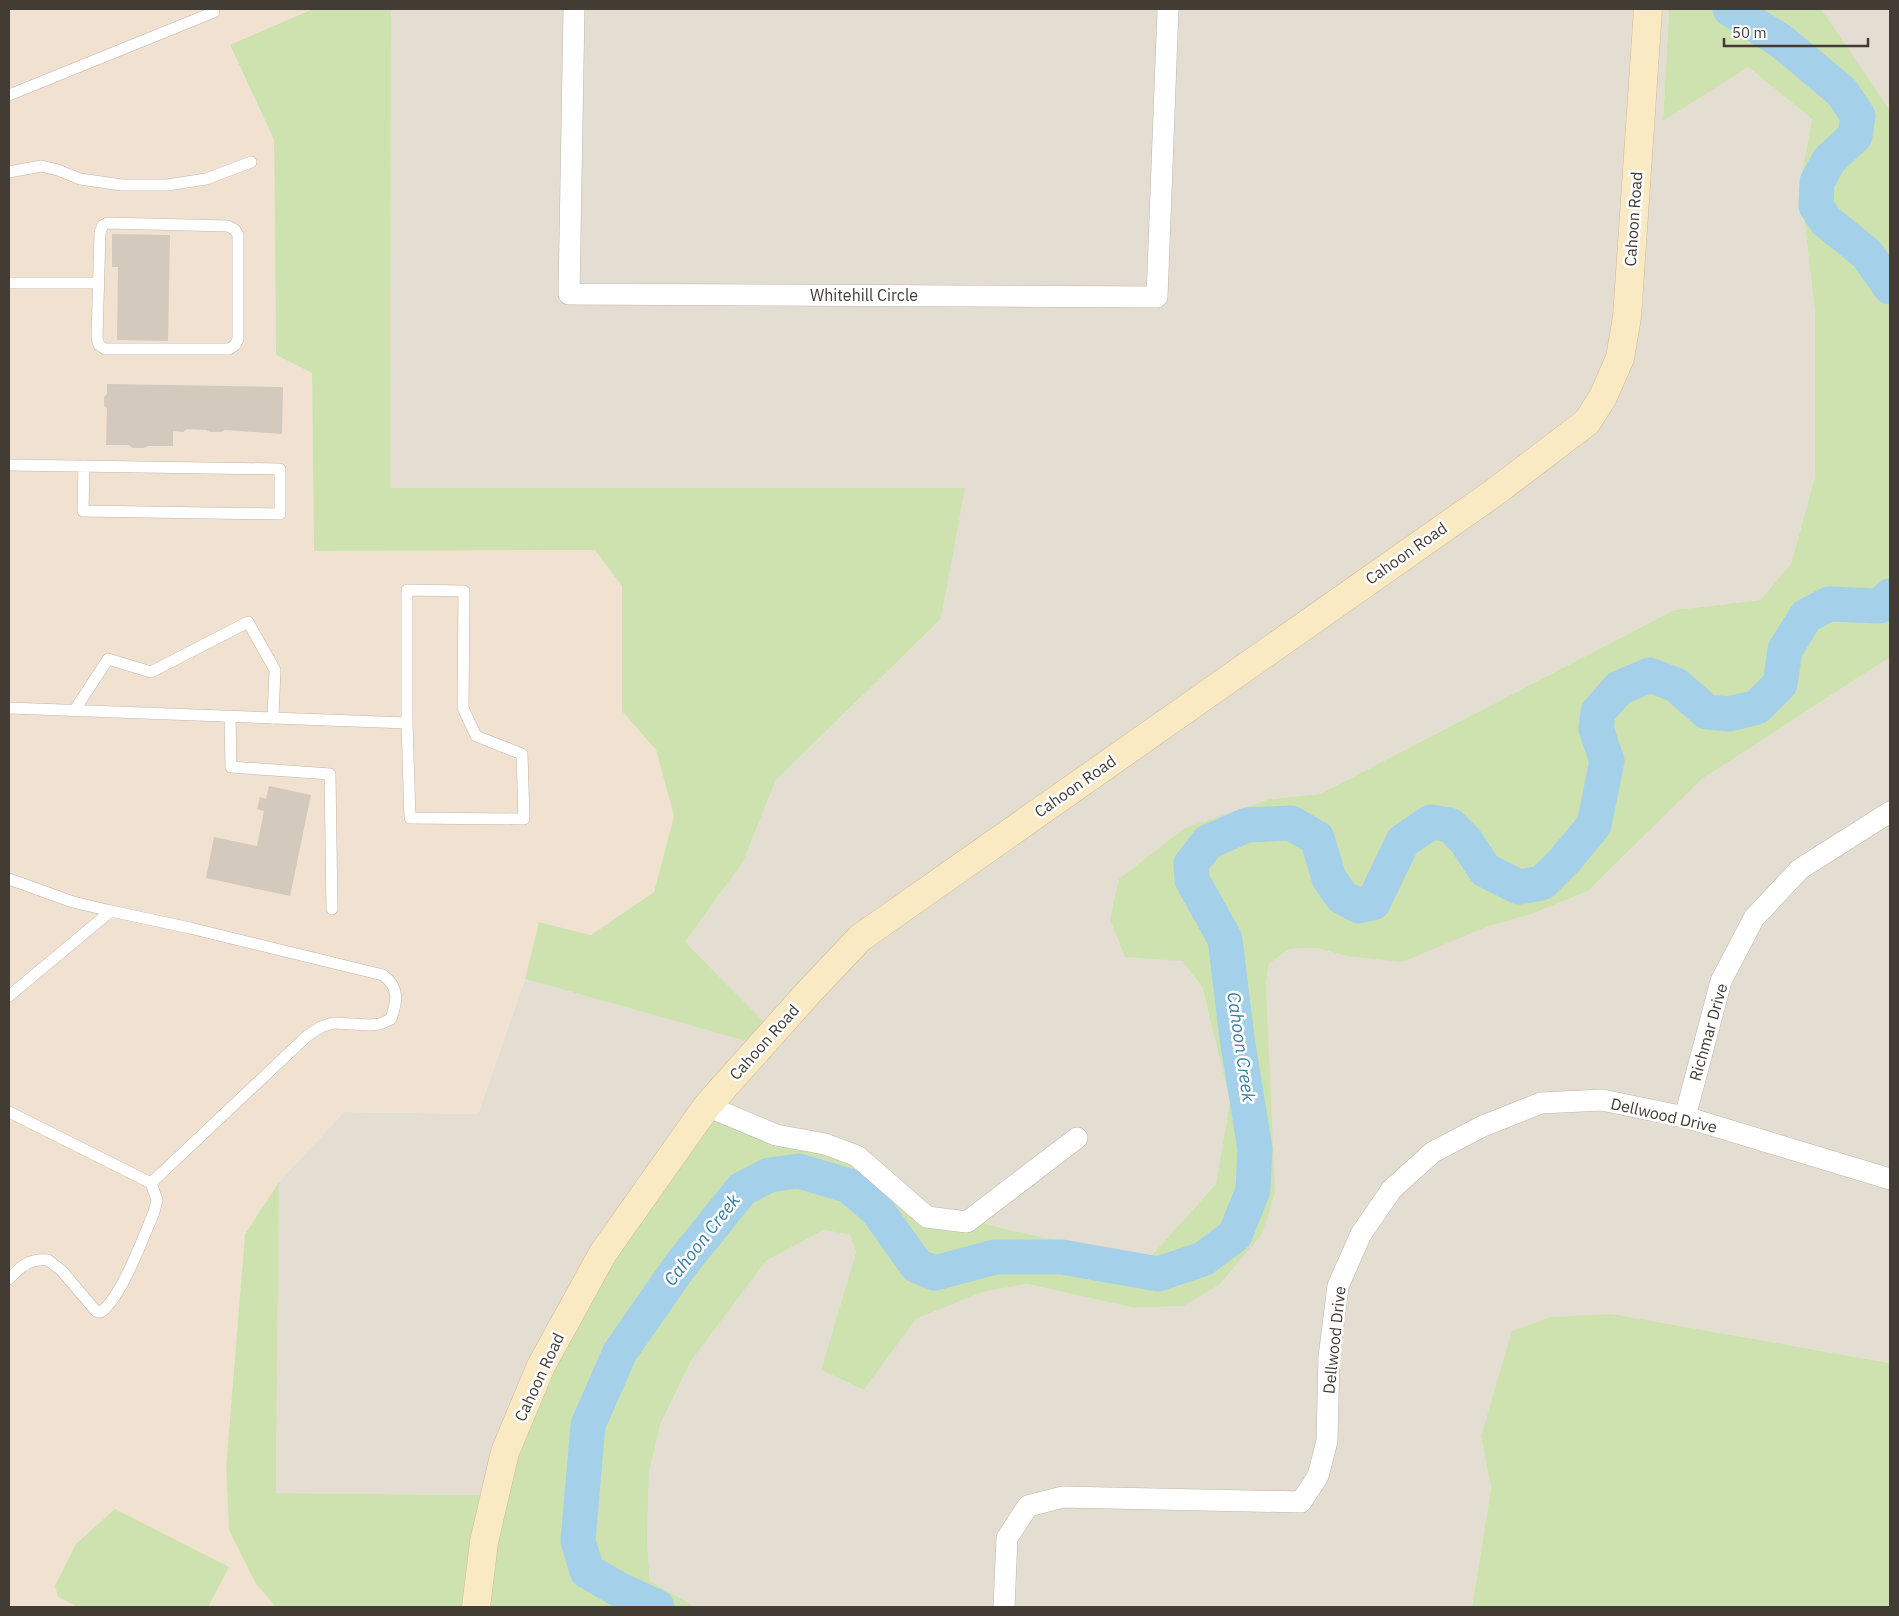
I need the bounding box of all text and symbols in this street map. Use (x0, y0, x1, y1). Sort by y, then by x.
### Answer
scale bar (1724, 15, 1868, 47)
text: 50 m (1732, 23, 1767, 42)
street label: Cahoon Road (1620, 171, 1646, 267)
street label: Whitehill Circle (810, 285, 918, 305)
street label: Cahoon Road (1361, 518, 1451, 588)
street label: Cahoon Road (1030, 751, 1120, 821)
street label: Richmar Drive (1685, 981, 1732, 1083)
water label: Cahoon Creek (1222, 991, 1261, 1104)
street label: Cahoon Road (725, 1000, 803, 1084)
street label: Dellwood Drive (1609, 1093, 1719, 1137)
water label: Cahoon Creek (659, 1189, 745, 1290)
street label: Dellwood Drive (1318, 1285, 1350, 1395)
street label: Cahoon Road (510, 1330, 568, 1424)

